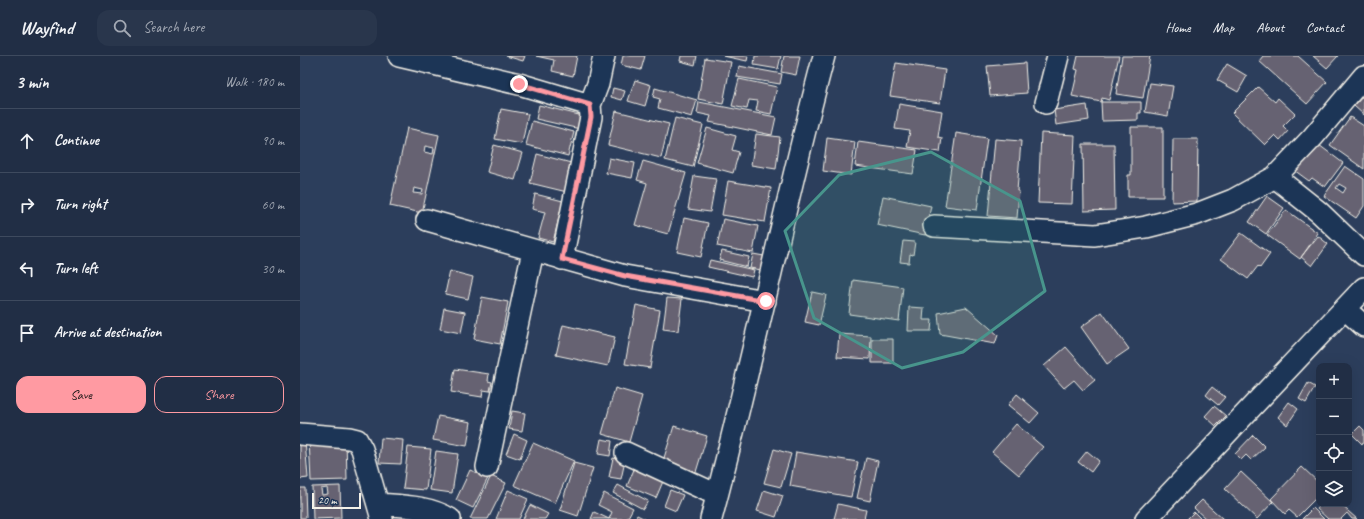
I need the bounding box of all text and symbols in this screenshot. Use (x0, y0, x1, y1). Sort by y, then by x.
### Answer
search box (97, 10, 377, 46)
text: Wayfind (20, 16, 73, 40)
icon: search (111, 17, 133, 39)
text: Search here (143, 18, 204, 37)
text: Home (1165, 19, 1191, 36)
text: Map (1213, 19, 1234, 36)
text: About (1256, 19, 1284, 36)
text: Contact (1306, 19, 1344, 36)
text: 3 min (16, 72, 49, 93)
text: Walk · 180 m (225, 74, 284, 90)
route end (510, 75, 528, 93)
icon: ahead (16, 130, 38, 152)
text: Continue (54, 131, 99, 150)
text: 90 m (262, 133, 284, 149)
icon: right (16, 194, 38, 216)
text: Turn right (54, 195, 107, 214)
text: 60 m (262, 197, 284, 213)
icon: left (16, 258, 38, 280)
text: Turn left (54, 259, 97, 278)
text: 30 m (262, 261, 284, 277)
route start (757, 292, 775, 310)
icon: arrive (16, 322, 38, 344)
text: Arrive at destination (54, 323, 161, 342)
map controls (1316, 363, 1352, 507)
button: + (1316, 363, 1352, 399)
button: Save (16, 376, 146, 413)
button: Share (154, 376, 284, 413)
button: − (1316, 399, 1352, 435)
button: locate (1316, 435, 1352, 471)
button: layers (1316, 471, 1352, 507)
scale bar (312, 491, 361, 510)
text: 20 m (318, 493, 337, 507)

